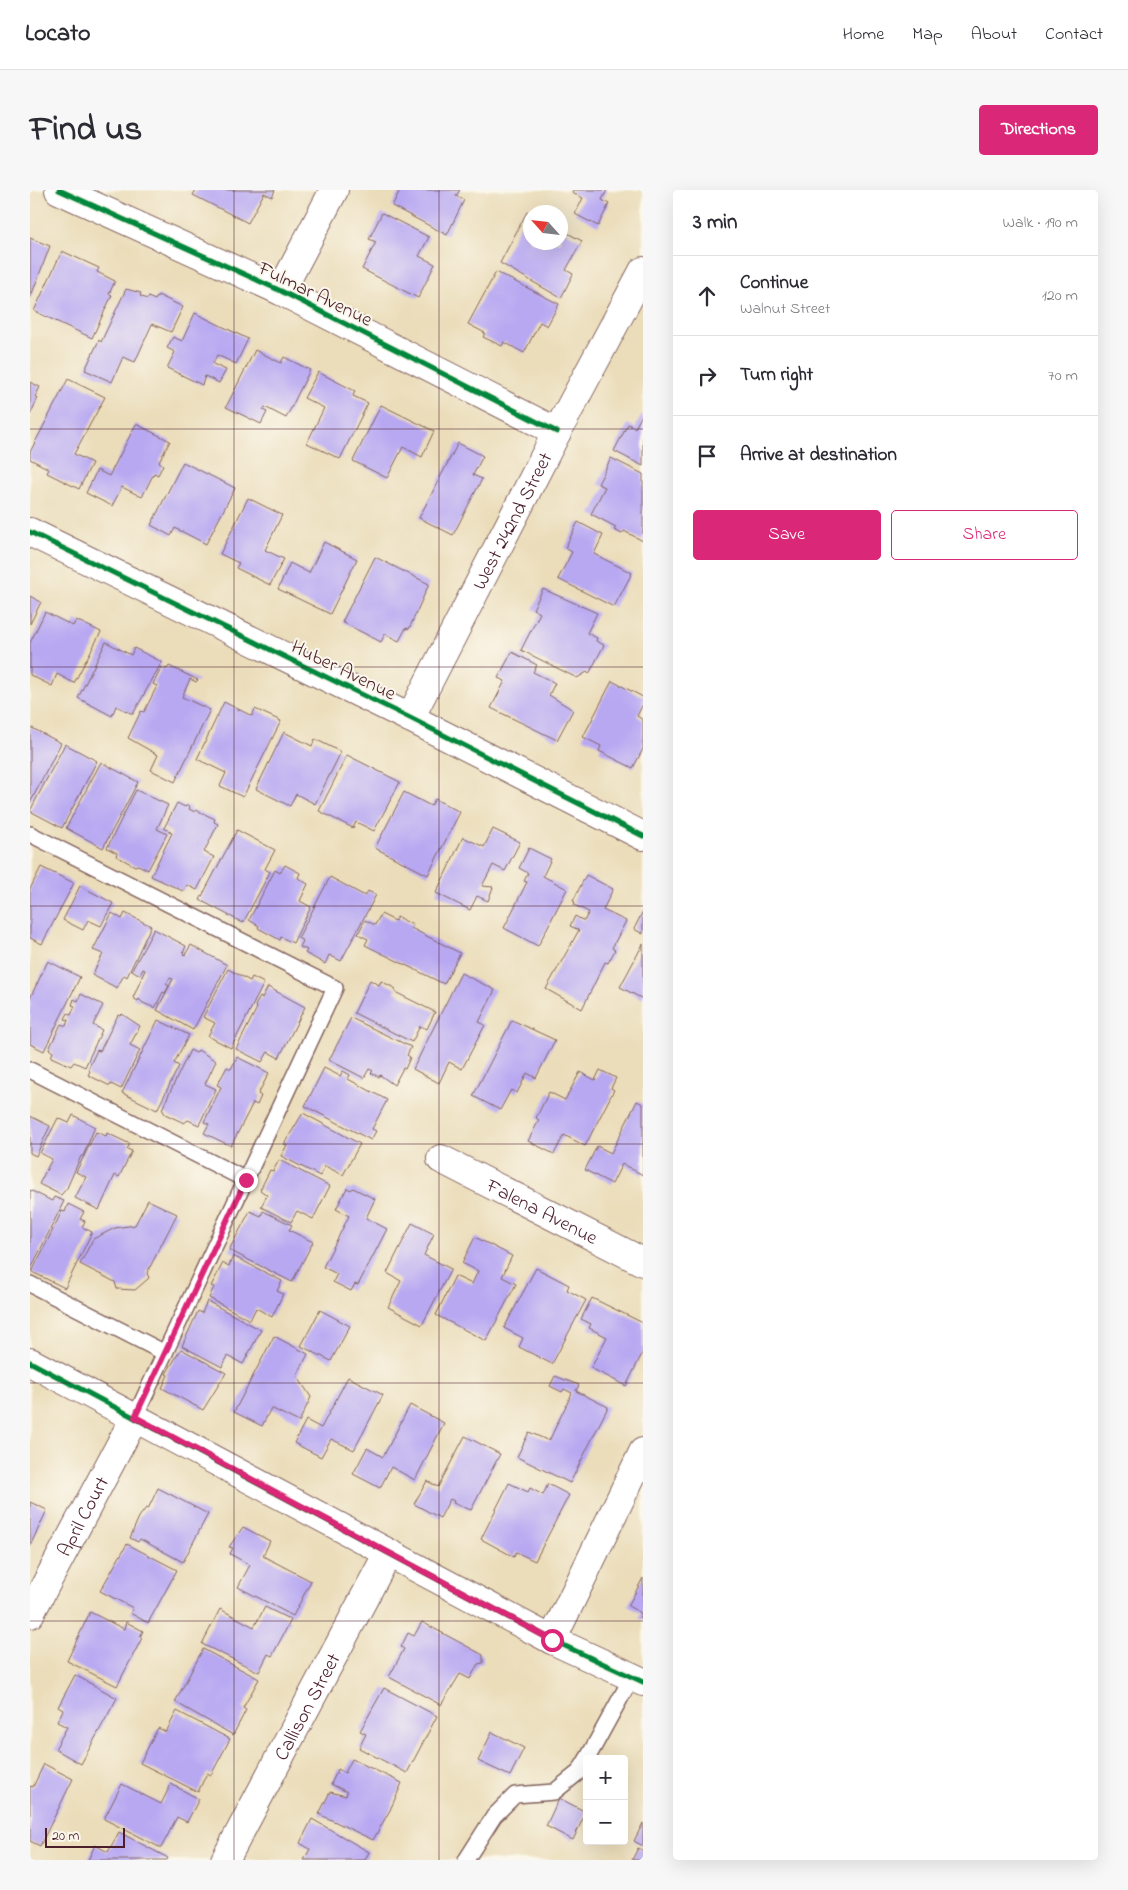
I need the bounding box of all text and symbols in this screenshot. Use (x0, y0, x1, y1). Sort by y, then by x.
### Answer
text: Locato (25, 17, 91, 52)
text: Home (843, 22, 884, 48)
text: Map (912, 22, 943, 48)
text: About (971, 22, 1017, 48)
text: Contact (1045, 22, 1103, 48)
text: Find us (30, 105, 142, 156)
button: Directions (979, 105, 1098, 155)
north arrow (523, 205, 568, 250)
text: 3 min (693, 208, 737, 238)
text: Walk · 190 m (1003, 211, 1078, 235)
street label: Fulmar Avenue (252, 255, 377, 335)
text: Continue (740, 270, 808, 297)
icon: ahead (693, 282, 721, 310)
text: 120 m (1042, 284, 1078, 308)
text: Walnut Street (740, 297, 830, 321)
icon: right (693, 362, 721, 390)
text: Turn right (740, 362, 813, 389)
text: 70 m (1048, 364, 1078, 388)
icon: arrive (693, 442, 721, 470)
text: Arrive at destination (740, 442, 897, 469)
street label: West 242nd Street (466, 448, 561, 596)
button: Save (693, 510, 881, 560)
button: Share (891, 510, 1078, 560)
street label: Huber Avenue (286, 633, 400, 709)
route end (235, 1169, 258, 1192)
street label: Falena Avenue (480, 1172, 602, 1254)
street label: April Court (51, 1472, 118, 1562)
route start (541, 1629, 564, 1652)
street label: Callison Street (268, 1648, 349, 1766)
map controls (583, 1755, 628, 1845)
button: + (583, 1755, 628, 1800)
button: − (583, 1800, 628, 1845)
scale bar (45, 1825, 125, 1848)
text: 20 m (52, 1826, 79, 1847)

